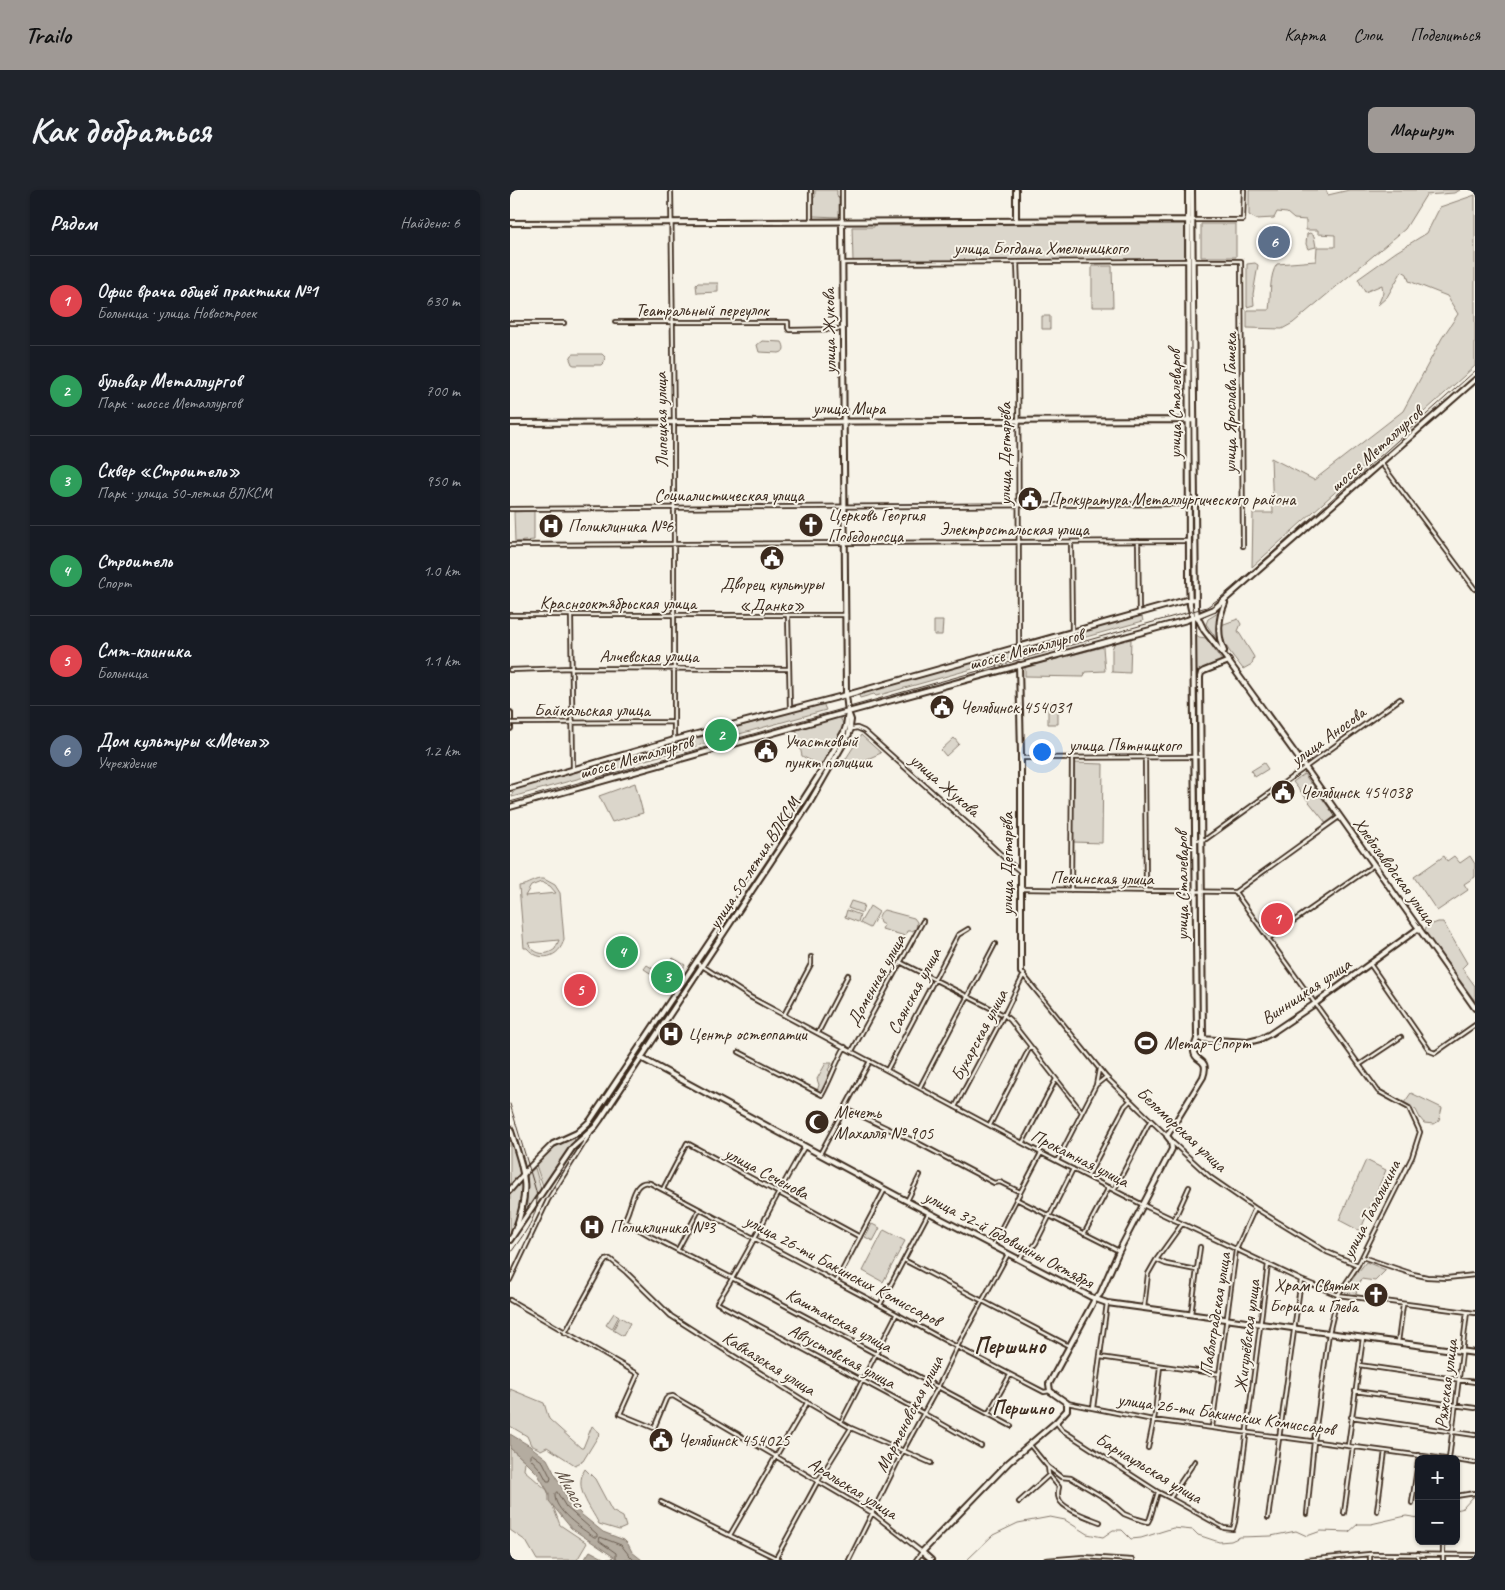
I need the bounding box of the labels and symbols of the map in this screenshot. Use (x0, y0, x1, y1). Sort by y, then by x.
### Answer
pin: 6 (1258, 223, 1290, 261)
street label: улица Богдана Хмельницкого (953, 237, 1130, 259)
street label: улица Жукова (817, 286, 841, 375)
street label: Театральный переулок (636, 299, 771, 321)
street label: улица Ярослава Гашека (1219, 331, 1241, 474)
street label: улица Сталеваров (1164, 345, 1186, 460)
street label: Липецкая улица (649, 371, 673, 468)
street label: улица Мира (812, 397, 887, 419)
street label: шоссе Металлургов (1325, 399, 1430, 497)
street label: улица Дегтярёва (994, 401, 1016, 507)
street label: Социалистическая улица (654, 484, 806, 506)
public building icon: Прокуратура Металлургического района (1017, 486, 1043, 512)
place label: Прокуратура Металлургического района (1048, 488, 1297, 510)
place label: Церковь Георгия Победоносца (828, 504, 926, 547)
church icon: Церковь Георгия Победоносца (798, 512, 824, 538)
hospital icon: Поликлиника №6 (538, 513, 564, 539)
place label: Поликлиника №6 (568, 515, 674, 537)
street label: Электростальская улица (939, 518, 1091, 540)
public building icon: Дворец культуры «Данко» (759, 545, 785, 571)
place label: Дворец культуры «Данко» (720, 573, 825, 616)
street label: Краснооктябрьская улица (540, 592, 698, 614)
street label: шоссе Металлургов (966, 622, 1089, 675)
street label: Алчевская улица (600, 645, 700, 667)
public building icon: Челябинск 454031 (929, 694, 955, 720)
place label: Челябинск 454031 (960, 696, 1073, 718)
street label: Байкальская улица (534, 699, 652, 721)
street label: улица Аносова (1285, 701, 1371, 771)
pin: 2 (705, 716, 737, 754)
street label: шоссе Металлургов (576, 729, 699, 784)
place label: Участковый пункт полиции (784, 730, 873, 773)
street label: улица Пятницкого (1068, 734, 1183, 756)
public building icon: Участковый пункт полиции (753, 738, 779, 764)
your location (1029, 739, 1055, 765)
street label: улица Жукова (905, 748, 986, 822)
public building icon: Челябинск 454038 (1270, 779, 1296, 805)
place label: Челябинск 454038 (1300, 781, 1414, 803)
street label: улица 50-летия ВЛКСМ (703, 792, 805, 934)
street label: улица Дегтярёва (996, 811, 1018, 917)
street label: Хлебозаводская улица (1349, 813, 1442, 930)
street label: улица Сталеваров (1171, 827, 1193, 942)
street label: Пекинская улица (1050, 866, 1155, 890)
pin: 1 (1261, 900, 1293, 938)
street label: Доменная улица (842, 929, 911, 1030)
pin: 4 (606, 933, 638, 971)
street label: Саянская улица (882, 943, 946, 1038)
street label: Винницкая улица (1257, 952, 1356, 1029)
pin: 3 (651, 958, 683, 996)
pin: 5 (564, 971, 596, 1009)
street label: Бухарская улица (946, 985, 1013, 1084)
hospital icon: Центр остеопатии (658, 1021, 684, 1047)
place label: Центр остеопатии (688, 1023, 808, 1045)
sports icon: Метар-Спорт (1133, 1030, 1159, 1056)
place label: Метар-Спорт (1164, 1032, 1252, 1054)
street label: Беломорская улица (1132, 1082, 1233, 1177)
place label: Мечеть Махалля № 905 (834, 1101, 934, 1144)
mosque icon: Мечеть Махалля № 905 (804, 1109, 830, 1135)
street label: Прокатная улица (1028, 1124, 1133, 1192)
street label: улица Сеченова (720, 1141, 814, 1205)
street label: улица Талалихина (1336, 1155, 1406, 1263)
street label: улица 32-й Годовщины Октября (920, 1185, 1099, 1294)
street label: улица 26-ти Бакинских Комиссаров (741, 1209, 947, 1332)
hospital icon: Поликлиника №3 (579, 1214, 605, 1240)
place label: Поликлиника №3 (610, 1216, 717, 1238)
street label: Павлоградская улица (1194, 1249, 1236, 1377)
place label: Храм Святых Бориса и Глеба (1269, 1274, 1360, 1317)
street label: Жигулёвская улица (1229, 1277, 1265, 1394)
church icon: Храм Святых Бориса и Глеба (1363, 1282, 1389, 1308)
street label: Каштакская улица (782, 1283, 897, 1358)
street label: Августовская улица (785, 1319, 900, 1394)
street label: Кавказская улица (719, 1326, 820, 1401)
district label: Першино (974, 1332, 1047, 1360)
street label: Ряжская улица (1430, 1336, 1463, 1430)
street label: Мартеновская улица (870, 1351, 949, 1476)
street label: улица 26-ти Бакинских Комиссаров (1115, 1388, 1338, 1440)
district label: Першино (992, 1396, 1055, 1420)
public building icon: Челябинск 454025 (648, 1427, 674, 1453)
street label: Барнаульская улица (1092, 1428, 1208, 1509)
place label: Челябинск 454025 (678, 1429, 791, 1451)
street label: Аральская улица (805, 1452, 903, 1525)
water label: Миасс (549, 1463, 592, 1513)

